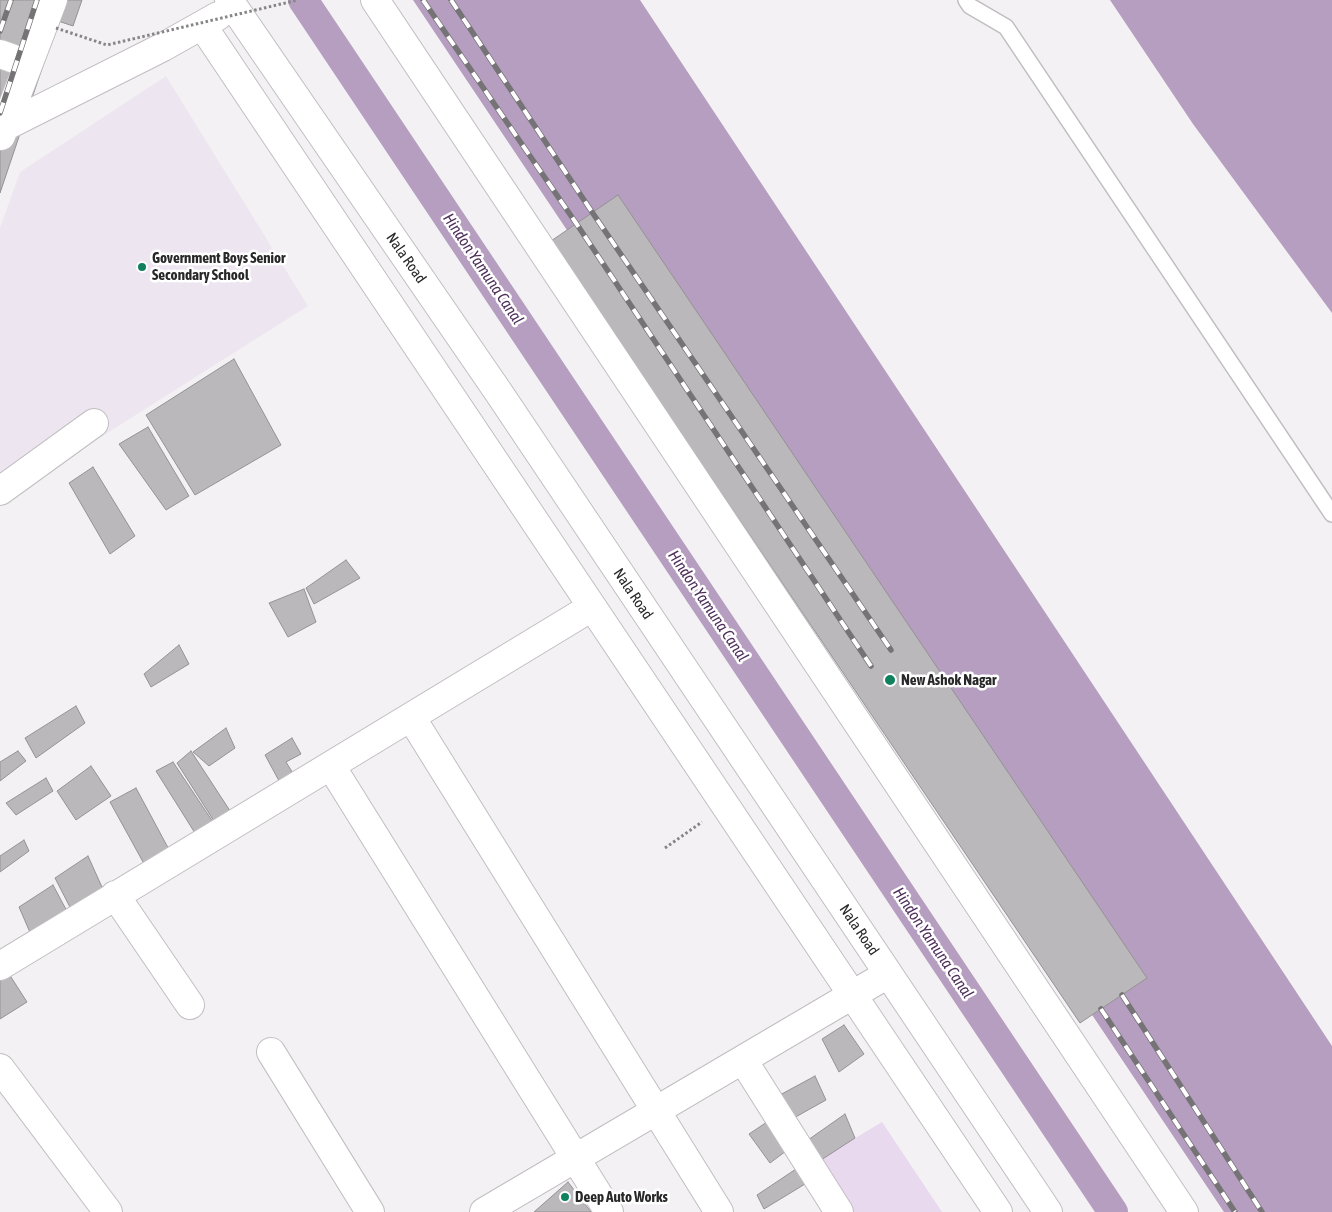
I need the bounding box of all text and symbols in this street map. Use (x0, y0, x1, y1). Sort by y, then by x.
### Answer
water label: Hindon Yamuna Canal (439, 210, 527, 328)
street label: Nala Road (382, 229, 430, 287)
place label: Government Boys Senior Secondary School (152, 249, 285, 284)
marker: Government Boys Senior Secondary School (136, 261, 148, 273)
water label: Hindon Yamuna Canal (664, 547, 752, 665)
street label: Nala Road (609, 565, 657, 623)
place label: New Ashok Nagar (901, 671, 997, 689)
marker: New Ashok Nagar (883, 673, 897, 687)
water label: Hindon Yamuna Canal (889, 884, 977, 1002)
street label: Nala Road (835, 901, 883, 959)
place label: Deep Auto Works (575, 1188, 668, 1206)
marker: Deep Auto Works (559, 1191, 571, 1203)

